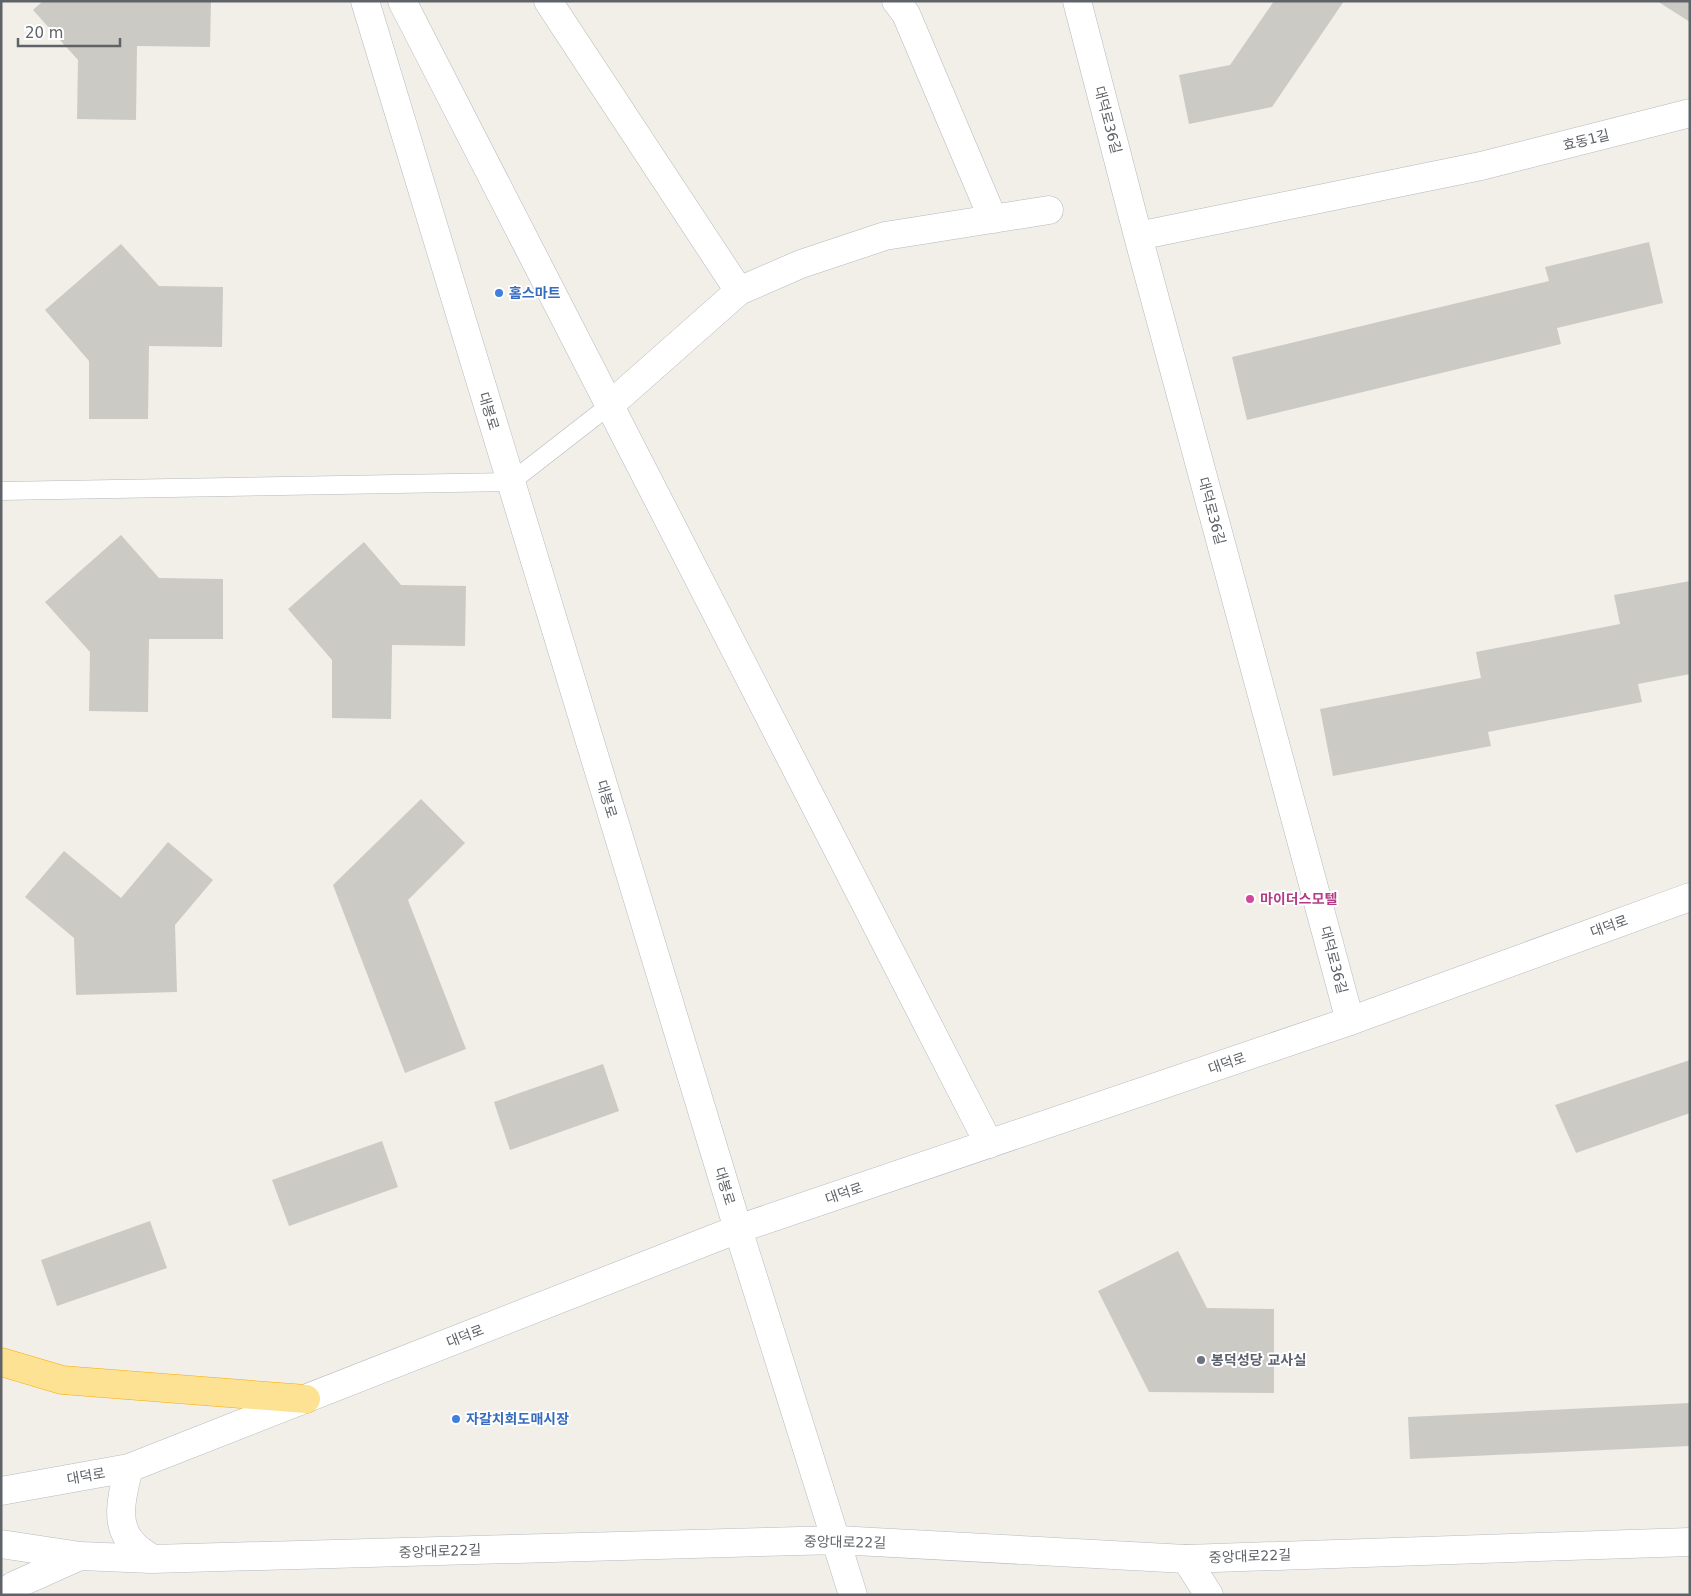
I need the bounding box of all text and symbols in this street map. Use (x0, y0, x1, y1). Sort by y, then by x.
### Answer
scale bar (18, 15, 120, 47)
text: 20 m (25, 24, 63, 42)
street label: 대덕로36길 (1091, 84, 1125, 156)
street label: 효동1길 (1561, 126, 1611, 154)
place label: 홈스마트 (509, 285, 561, 301)
marker: 홈스마트 (493, 287, 505, 299)
street label: 대봉로 (476, 390, 502, 432)
street label: 대덕로36길 (1195, 475, 1229, 547)
street label: 대봉로 (594, 778, 620, 820)
place label: 마이더스모텔 (1260, 891, 1337, 907)
marker: 마이더스모텔 (1244, 893, 1256, 905)
street label: 대덕로 (1588, 912, 1630, 940)
street label: 대덕로36길 (1317, 924, 1351, 996)
street label: 대덕로 (1206, 1049, 1248, 1077)
street label: 대봉로 (712, 1165, 738, 1207)
street label: 대덕로 (823, 1179, 865, 1207)
street label: 대덕로 (444, 1322, 486, 1350)
place label: 봉덕성당 교사실 (1211, 1352, 1306, 1368)
marker: 봉덕성당 교사실 (1195, 1354, 1207, 1366)
place label: 자갈치회도매시장 (466, 1411, 569, 1427)
marker: 자갈치회도매시장 (450, 1413, 462, 1425)
street label: 대덕로 (66, 1465, 107, 1487)
street label: 중앙대로22길 (804, 1533, 886, 1551)
street label: 중앙대로22길 (399, 1542, 481, 1560)
street label: 중앙대로22길 (1209, 1547, 1291, 1565)

